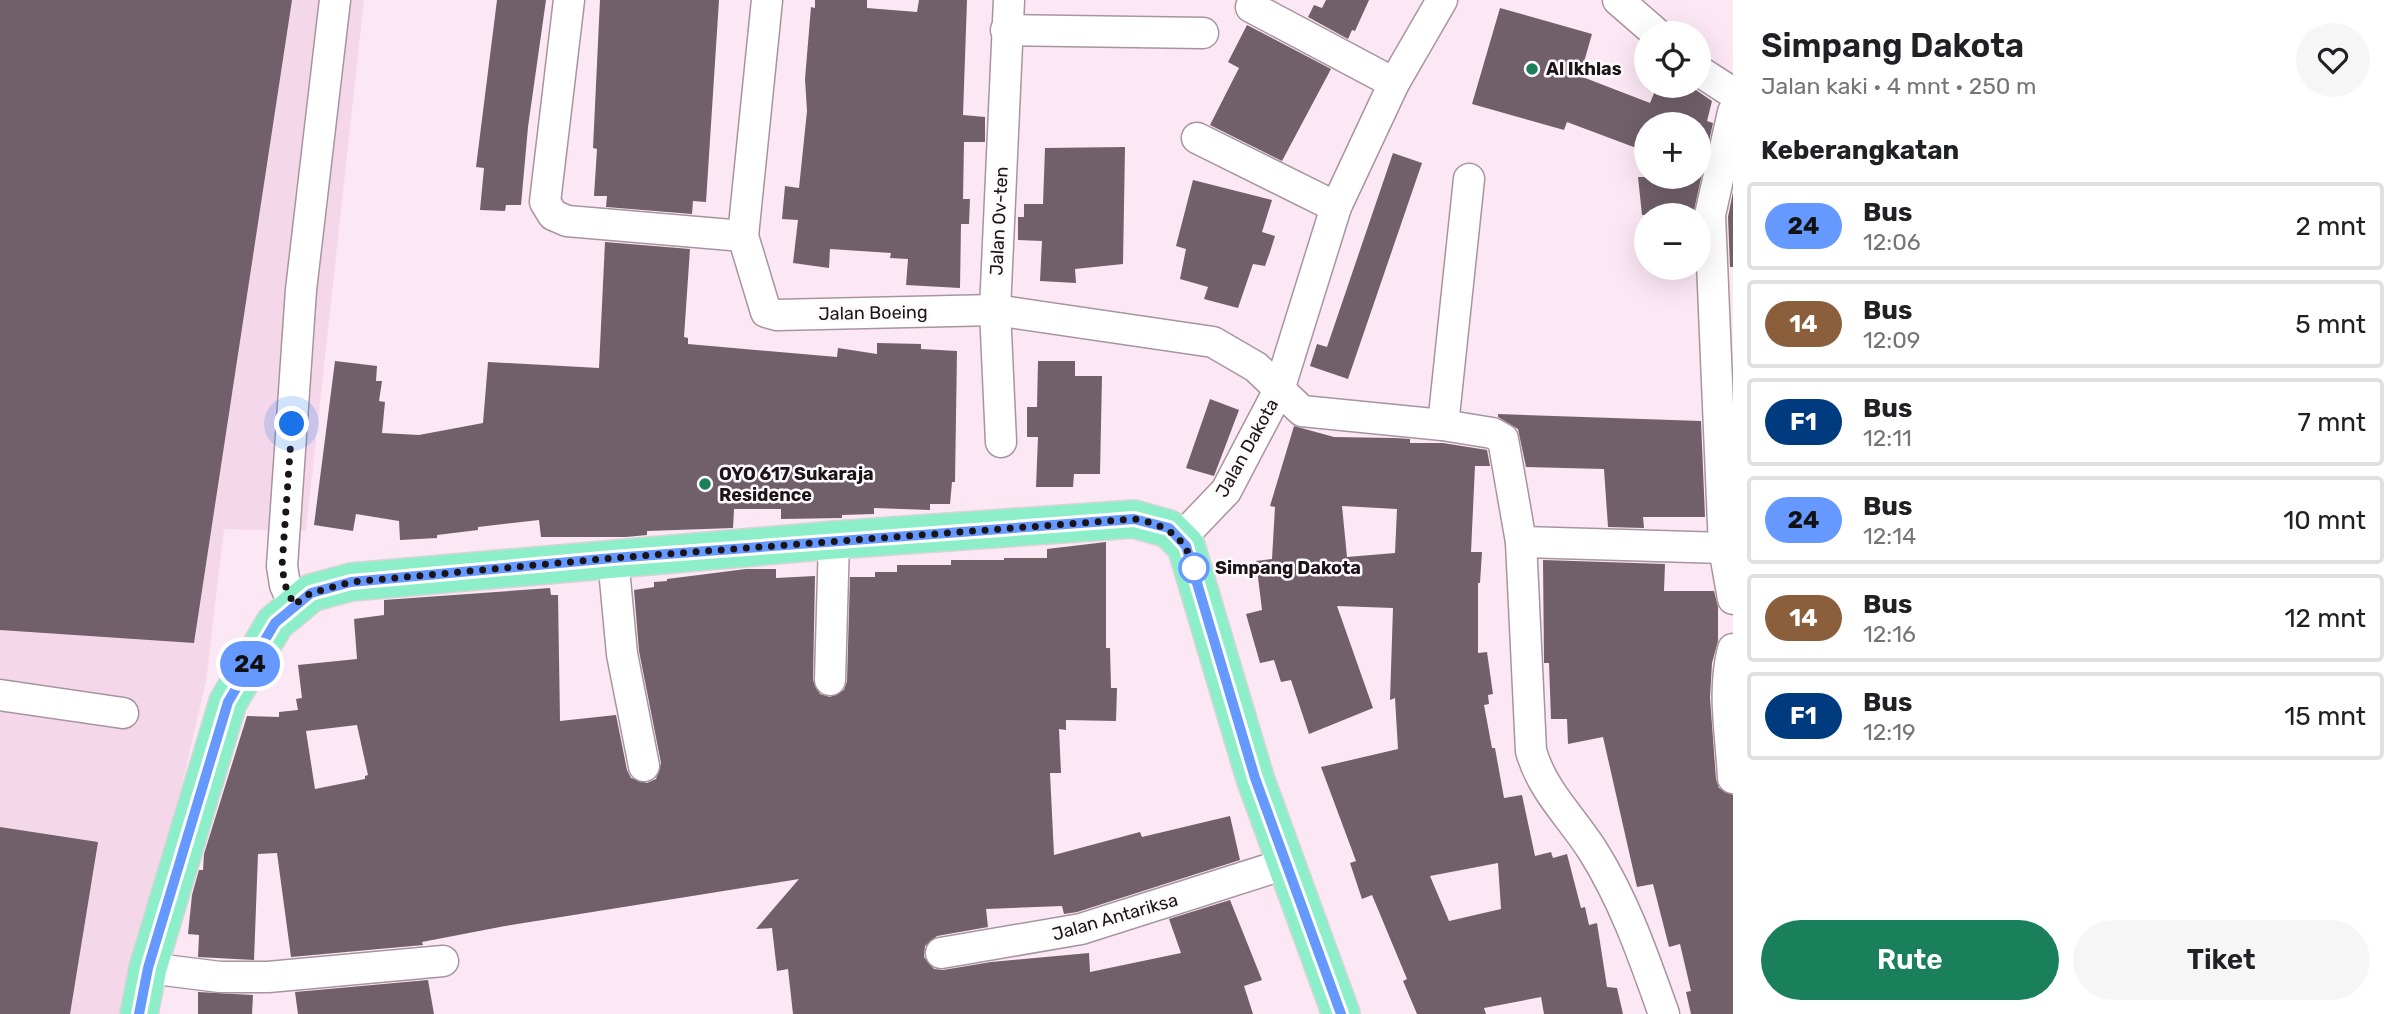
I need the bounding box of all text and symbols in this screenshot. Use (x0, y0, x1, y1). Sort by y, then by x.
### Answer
map controls (1634, 21, 1711, 280)
button: locate (1634, 21, 1711, 98)
button: heart (2296, 23, 2370, 97)
text: Simpang Dakota (1761, 26, 2024, 65)
place label: Al Ikhlas (1546, 58, 1622, 80)
marker: Al Ikhlas (1524, 61, 1540, 77)
text: Jalan kaki · 4 mnt · 250 m (1761, 72, 2037, 100)
button: + (1634, 112, 1711, 189)
text: Keberangkatan (1761, 135, 1959, 166)
street label: Jalan Ov-ten (985, 166, 1013, 276)
text: Bus (1863, 197, 1912, 228)
button: − (1634, 203, 1711, 280)
text: 2 mnt (2296, 211, 2366, 242)
text: 24 (1788, 212, 1819, 240)
text: 12:06 (1863, 228, 1921, 256)
text: Bus (1863, 295, 1912, 326)
street label: Jalan Boeing (818, 301, 928, 325)
text: 5 mnt (2295, 309, 2366, 340)
text: 14 (1789, 310, 1818, 338)
text: 12:09 (1863, 326, 1920, 354)
text: Bus (1863, 393, 1912, 424)
street label: Jalan Dakota (1211, 395, 1283, 501)
your location (274, 406, 309, 441)
text: 7 mnt (2297, 407, 2366, 438)
text: F1 (1790, 408, 1817, 436)
text: 12:11 (1863, 424, 1912, 452)
place label: OYO 617 Sukaraja Residence (719, 463, 874, 506)
marker: OYO 617 Sukaraja Residence (697, 476, 713, 492)
text: Bus (1863, 491, 1912, 522)
text: 10 mnt (2283, 505, 2366, 536)
text: 24 (1788, 506, 1819, 534)
text: 12:14 (1863, 522, 1916, 550)
marker: Simpang Dakota (1179, 553, 1209, 583)
place label: Simpang Dakota (1215, 557, 1361, 579)
text: Bus (1863, 589, 1912, 620)
text: 12 mnt (2284, 603, 2366, 634)
text: 14 (1789, 604, 1818, 632)
text: 12:16 (1863, 620, 1916, 648)
line badge: 24 (218, 641, 282, 687)
text: 24 (234, 650, 266, 678)
text: Bus (1863, 687, 1912, 718)
text: 15 mnt (2284, 701, 2366, 732)
text: F1 (1790, 702, 1817, 730)
text: 12:19 (1863, 718, 1916, 746)
street label: Jalan Antariksa (1050, 889, 1180, 945)
button: Rute (1761, 920, 2059, 1000)
button: Tiket (2073, 920, 2370, 1000)

